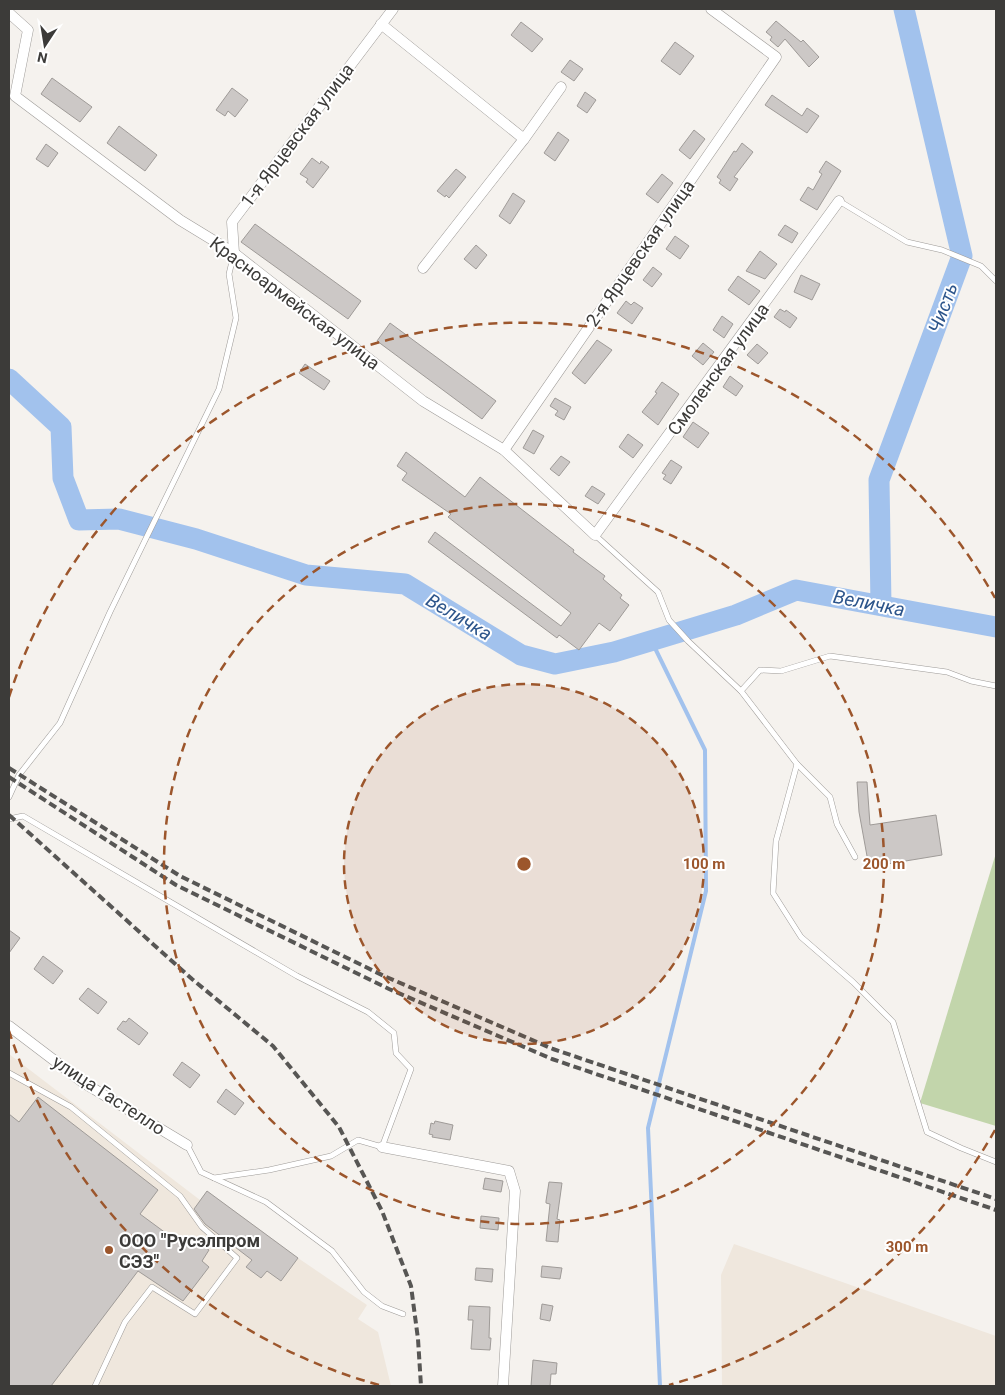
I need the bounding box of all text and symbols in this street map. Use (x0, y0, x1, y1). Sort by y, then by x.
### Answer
north arrow (20, 20, 70, 70)
text: N (36, 49, 49, 67)
street label: 1-я Ярцевская улица (236, 59, 358, 211)
street label: 2-я Ярцевская улица (581, 176, 699, 330)
street label: Красноармейская улица (206, 232, 384, 374)
water label: Чисть (923, 280, 963, 336)
street label: Смоленская улица (663, 299, 773, 439)
water label: Величка (831, 585, 907, 621)
water label: Величка (422, 588, 496, 646)
centre of rings (515, 855, 533, 873)
text: 100 m (683, 855, 725, 873)
text: 200 m (863, 855, 905, 873)
street label: улица Гастелло (49, 1051, 169, 1139)
place label: ООО "Русэлпром СЭЗ" (119, 1230, 260, 1272)
text: 300 m (886, 1238, 928, 1256)
marker: ООО "Русэлпром СЭЗ" (103, 1244, 115, 1256)

